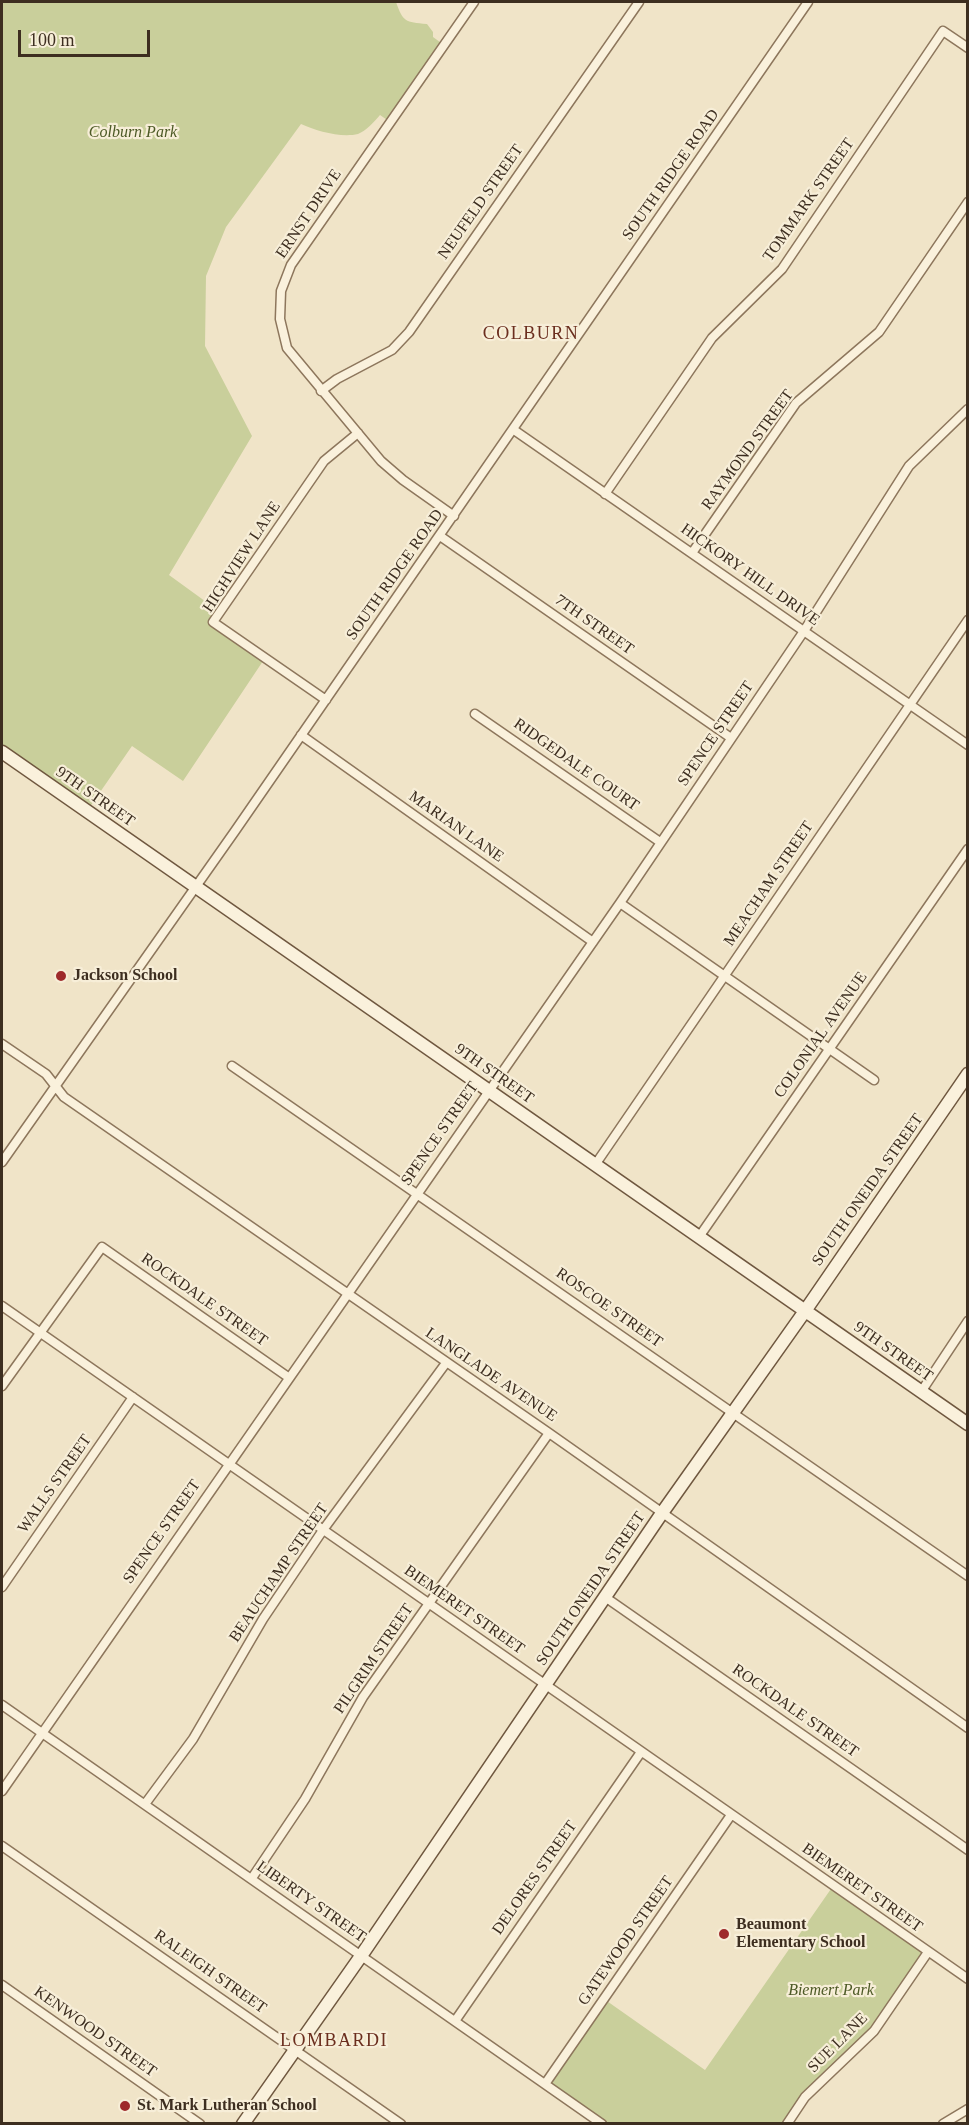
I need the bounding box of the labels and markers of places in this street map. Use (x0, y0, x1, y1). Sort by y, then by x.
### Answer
place label: Jackson School (73, 966, 177, 986)
marker: Jackson School (54, 969, 68, 983)
place label: Beaumont Elementary School (736, 1915, 865, 1953)
marker: Beaumont Elementary School (717, 1927, 731, 1941)
place label: St. Mark Lutheran School (137, 2096, 317, 2116)
marker: St. Mark Lutheran School (118, 2099, 132, 2113)

